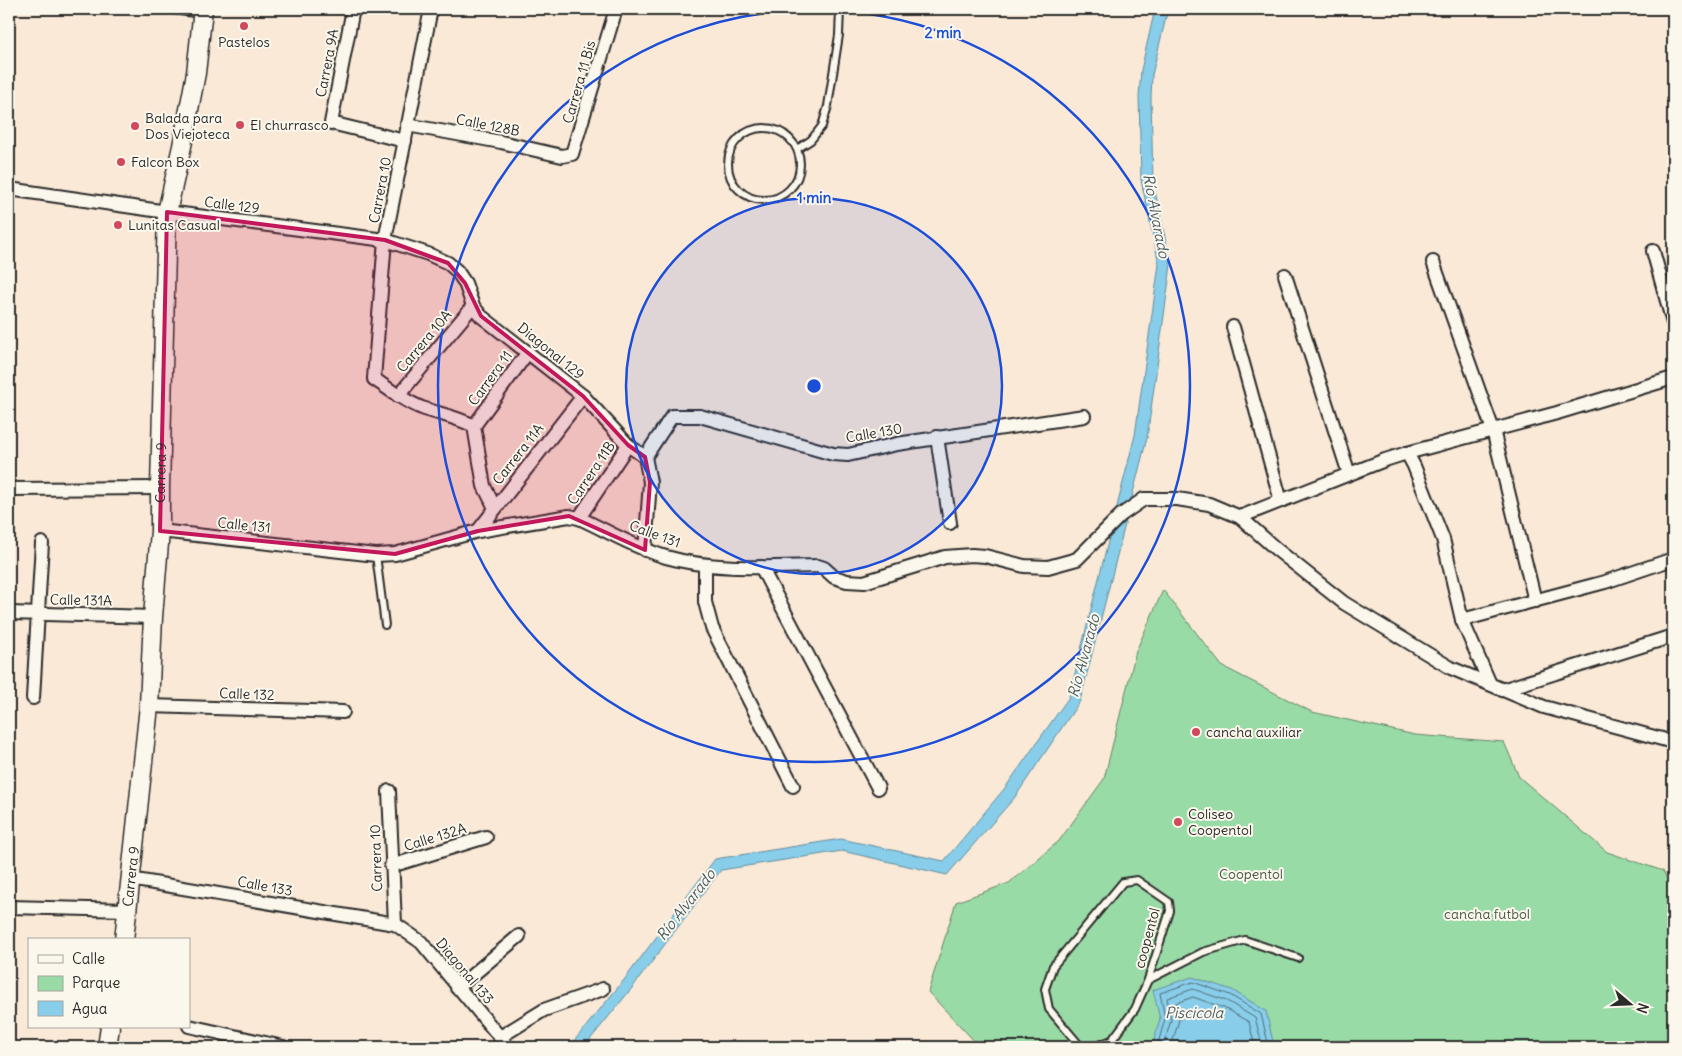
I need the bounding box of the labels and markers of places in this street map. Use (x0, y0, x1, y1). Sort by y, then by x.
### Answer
marker: Pastelos (238, 20, 250, 32)
place label: Pastelos (218, 33, 270, 51)
place label: Balada para Dos Viejoteca (145, 109, 230, 143)
place label: El churrasco (250, 116, 329, 134)
marker: El churrasco (234, 119, 246, 131)
marker: Balada para Dos Viejoteca (129, 120, 141, 132)
place label: Falcon Box (131, 153, 200, 171)
marker: Falcon Box (115, 156, 127, 168)
place label: Lunitas Casual (128, 216, 220, 234)
marker: Lunitas Casual (112, 219, 124, 231)
centre of rings (805, 377, 823, 395)
place label: cancha auxiliar (1206, 723, 1302, 741)
marker: cancha auxiliar (1190, 726, 1202, 738)
place label: Coliseo Coopentol (1188, 805, 1252, 839)
marker: Coliseo Coopentol (1172, 816, 1184, 828)

